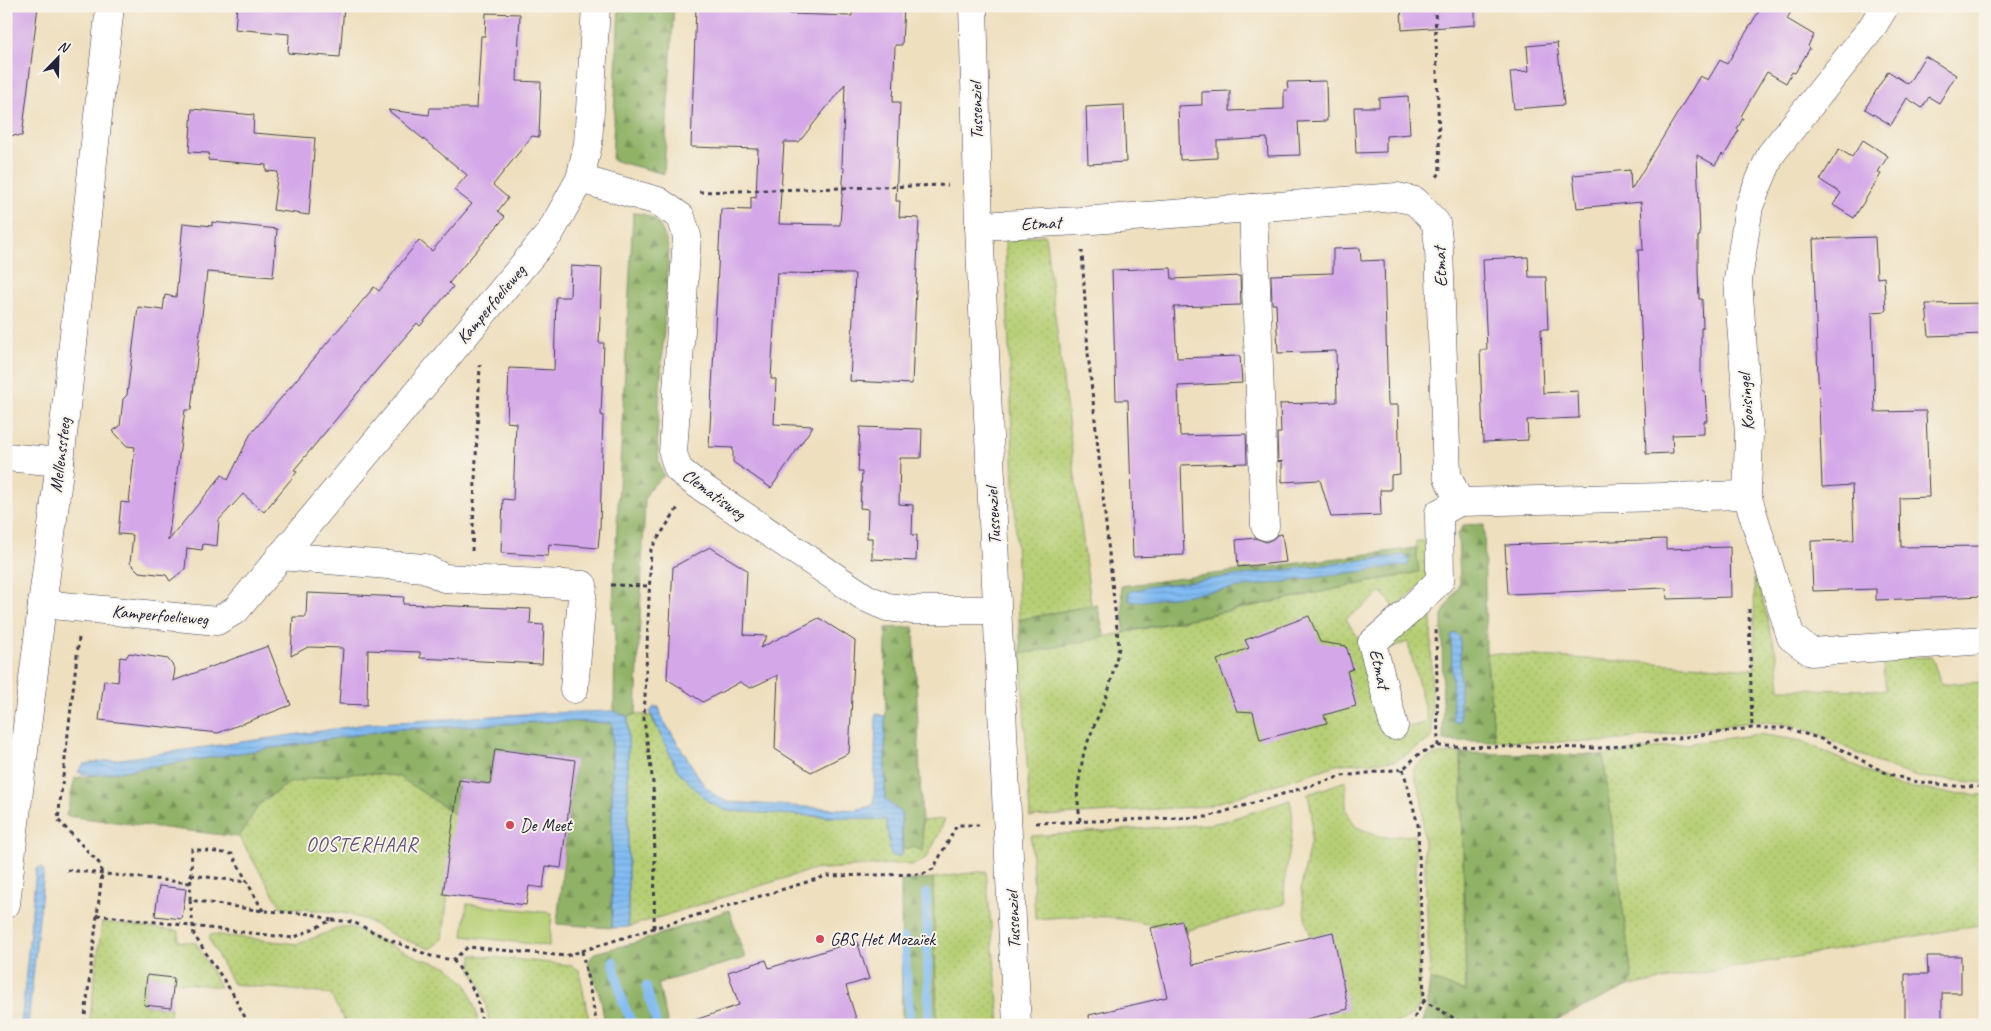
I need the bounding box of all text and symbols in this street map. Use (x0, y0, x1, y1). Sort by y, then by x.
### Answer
north arrow (32, 32, 82, 82)
text: N (56, 37, 72, 57)
street label: Tussenziel (964, 79, 987, 140)
street label: Etmat (1020, 211, 1065, 235)
street label: Etmat (1428, 243, 1452, 288)
street label: Kamperfoelieweg (452, 259, 531, 348)
street label: Kooisingel (1733, 370, 1759, 431)
street label: Mellenssteeg (44, 415, 76, 494)
street label: Clematisweg (678, 464, 751, 525)
street label: Tussenziel (980, 484, 1005, 545)
street label: Kamperfoelieweg (111, 600, 211, 630)
street label: Etmat (1365, 647, 1396, 694)
place label: De Meet (520, 814, 573, 836)
marker: De Meet (504, 819, 516, 831)
district label: OOSTERHAAR (306, 832, 419, 857)
street label: Tussenziel (1001, 888, 1025, 949)
place label: GBS Het Mozaïek (830, 928, 936, 950)
marker: GBS Het Mozaïek (814, 933, 826, 945)

